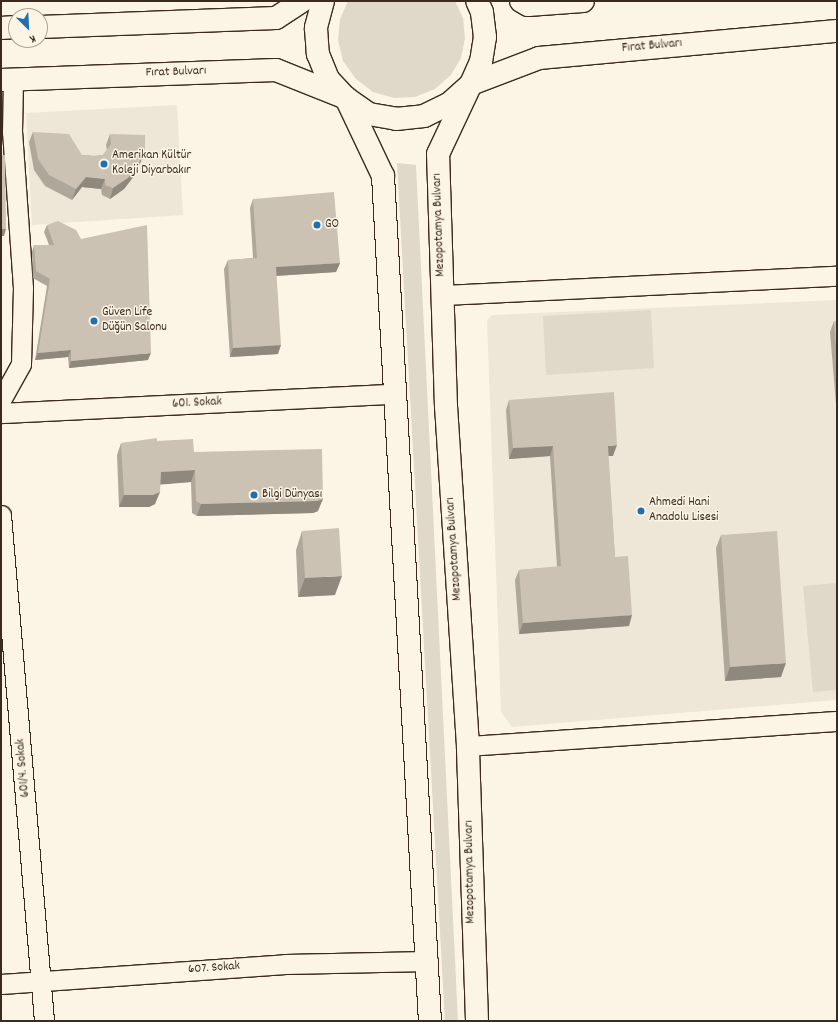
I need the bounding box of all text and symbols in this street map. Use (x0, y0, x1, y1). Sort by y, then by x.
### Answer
north arrow (8, 8, 48, 48)
text: K (27, 30, 38, 46)
street label: Fırat Bulvarı (621, 37, 683, 57)
street label: Fırat Bulvarı (146, 64, 206, 82)
place label: Amerikan Kültür Koleji Diyarbakır (112, 149, 191, 180)
marker: Amerikan Kültür Koleji Diyarbakır (99, 159, 109, 169)
street label: Mezopotamya Bulvarı (430, 173, 450, 277)
place label: GO (325, 217, 339, 233)
marker: GO (312, 220, 322, 230)
place label: Güven Life Düğün Salonu (102, 306, 167, 337)
marker: Güven Life Düğün Salonu (89, 316, 99, 326)
street label: 601. Sokak (172, 395, 222, 413)
place label: Bilgi Dünyası (262, 487, 322, 503)
marker: Bilgi Dünyası (249, 490, 259, 500)
place label: Ahmedi Hani Anadolu Lisesi (649, 496, 718, 527)
street label: Mezopotamya Bulvarı (444, 497, 466, 601)
marker: Ahmedi Hani Anadolu Lisesi (636, 506, 646, 516)
street label: 601/4. Sokak (14, 738, 34, 798)
street label: Mezopotamya Bulvarı (462, 820, 480, 924)
street label: 607. Sokak (188, 959, 240, 979)

